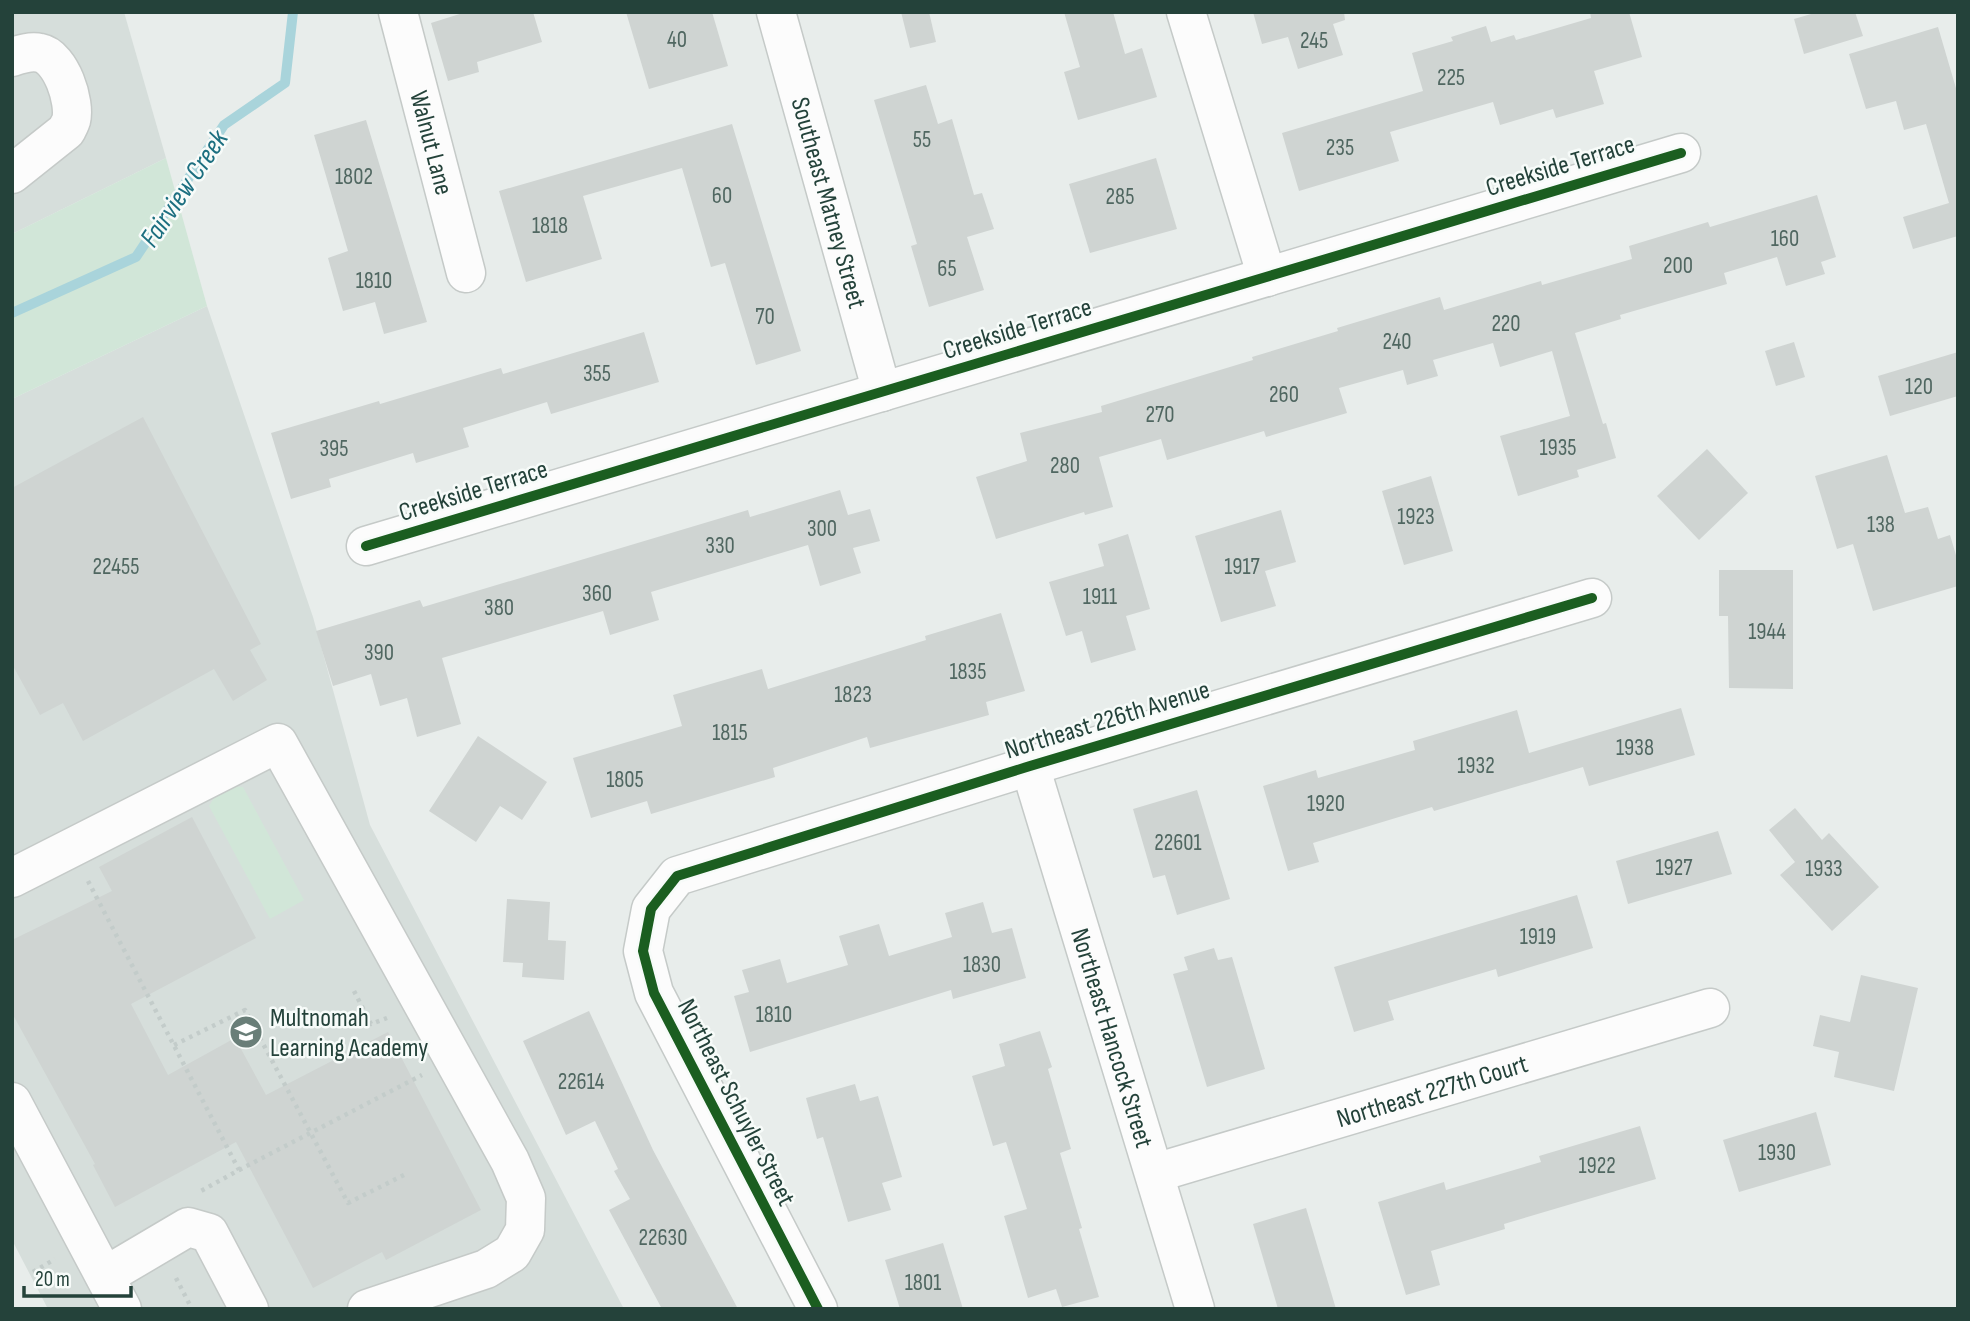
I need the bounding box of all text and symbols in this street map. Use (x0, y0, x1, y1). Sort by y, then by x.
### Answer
house number: 40 (667, 26, 687, 54)
house number: 245 (1300, 27, 1328, 55)
house number: 225 (1437, 64, 1465, 92)
street label: Walnut Lane (402, 88, 459, 198)
street label: Southeast Matney Street (784, 94, 872, 312)
water label: Fairview Creek (133, 123, 236, 254)
house number: 55 (913, 126, 931, 154)
street label: Creekside Terrace (1482, 129, 1639, 204)
house number: 235 (1326, 134, 1354, 162)
house number: 1802 (335, 163, 373, 191)
house number: 60 (712, 182, 732, 210)
house number: 285 (1106, 183, 1134, 211)
house number: 1818 (532, 212, 568, 240)
house number: 160 (1771, 225, 1799, 253)
house number: 200 (1663, 252, 1693, 280)
house number: 65 (937, 255, 957, 283)
house number: 1810 (356, 267, 392, 295)
street label: Creekside Terrace (939, 292, 1096, 367)
house number: 70 (755, 303, 775, 331)
house number: 220 (1491, 310, 1521, 338)
house number: 240 (1382, 328, 1412, 356)
house number: 355 (583, 360, 611, 388)
house number: 120 (1905, 373, 1933, 401)
house number: 260 (1269, 381, 1299, 409)
house number: 270 (1146, 401, 1174, 429)
house number: 1935 (1539, 434, 1577, 462)
house number: 395 (319, 435, 349, 463)
house number: 280 (1050, 452, 1080, 480)
street label: Creekside Terrace (395, 454, 552, 529)
house number: 1923 (1397, 503, 1435, 531)
house number: 138 (1867, 511, 1895, 539)
house number: 300 (807, 515, 837, 543)
house number: 330 (705, 532, 735, 560)
house number: 22455 (93, 553, 139, 581)
house number: 1917 (1224, 553, 1260, 581)
house number: 360 (582, 580, 612, 608)
house number: 1911 (1083, 583, 1117, 611)
house number: 380 (484, 594, 514, 622)
house number: 1944 (1748, 618, 1786, 646)
house number: 390 (364, 639, 394, 667)
house number: 1835 (950, 658, 986, 686)
street label: Northeast 226th Avenue (1001, 675, 1214, 766)
house number: 1823 (834, 681, 872, 709)
house number: 1815 (712, 719, 748, 747)
house number: 1938 (1616, 734, 1654, 762)
house number: 1932 (1457, 752, 1495, 780)
house number: 1805 (606, 766, 644, 794)
house number: 1920 (1307, 790, 1345, 818)
house number: 22601 (1154, 829, 1202, 857)
house number: 1927 (1656, 854, 1692, 882)
house number: 1933 (1805, 855, 1843, 883)
house number: 1919 (1520, 923, 1556, 951)
street label: Northeast Hancock Street (1063, 925, 1159, 1152)
house number: 1830 (963, 951, 1001, 979)
street label: Northeast Schuyler Street (670, 994, 801, 1211)
house number: 1810 (756, 1001, 792, 1029)
place label: Multnomah Learning Academy (270, 1003, 428, 1064)
school or university icon: Multnomah Learning Academy (227, 1013, 265, 1051)
street label: Northeast 227th Court (1333, 1049, 1532, 1135)
house number: 22614 (558, 1068, 605, 1096)
house number: 1930 (1758, 1139, 1796, 1167)
house number: 1922 (1578, 1152, 1616, 1180)
house number: 22630 (639, 1224, 687, 1252)
scale bar (24, 1254, 131, 1298)
text: 20 m (35, 1267, 70, 1292)
house number: 1801 (905, 1269, 941, 1297)

